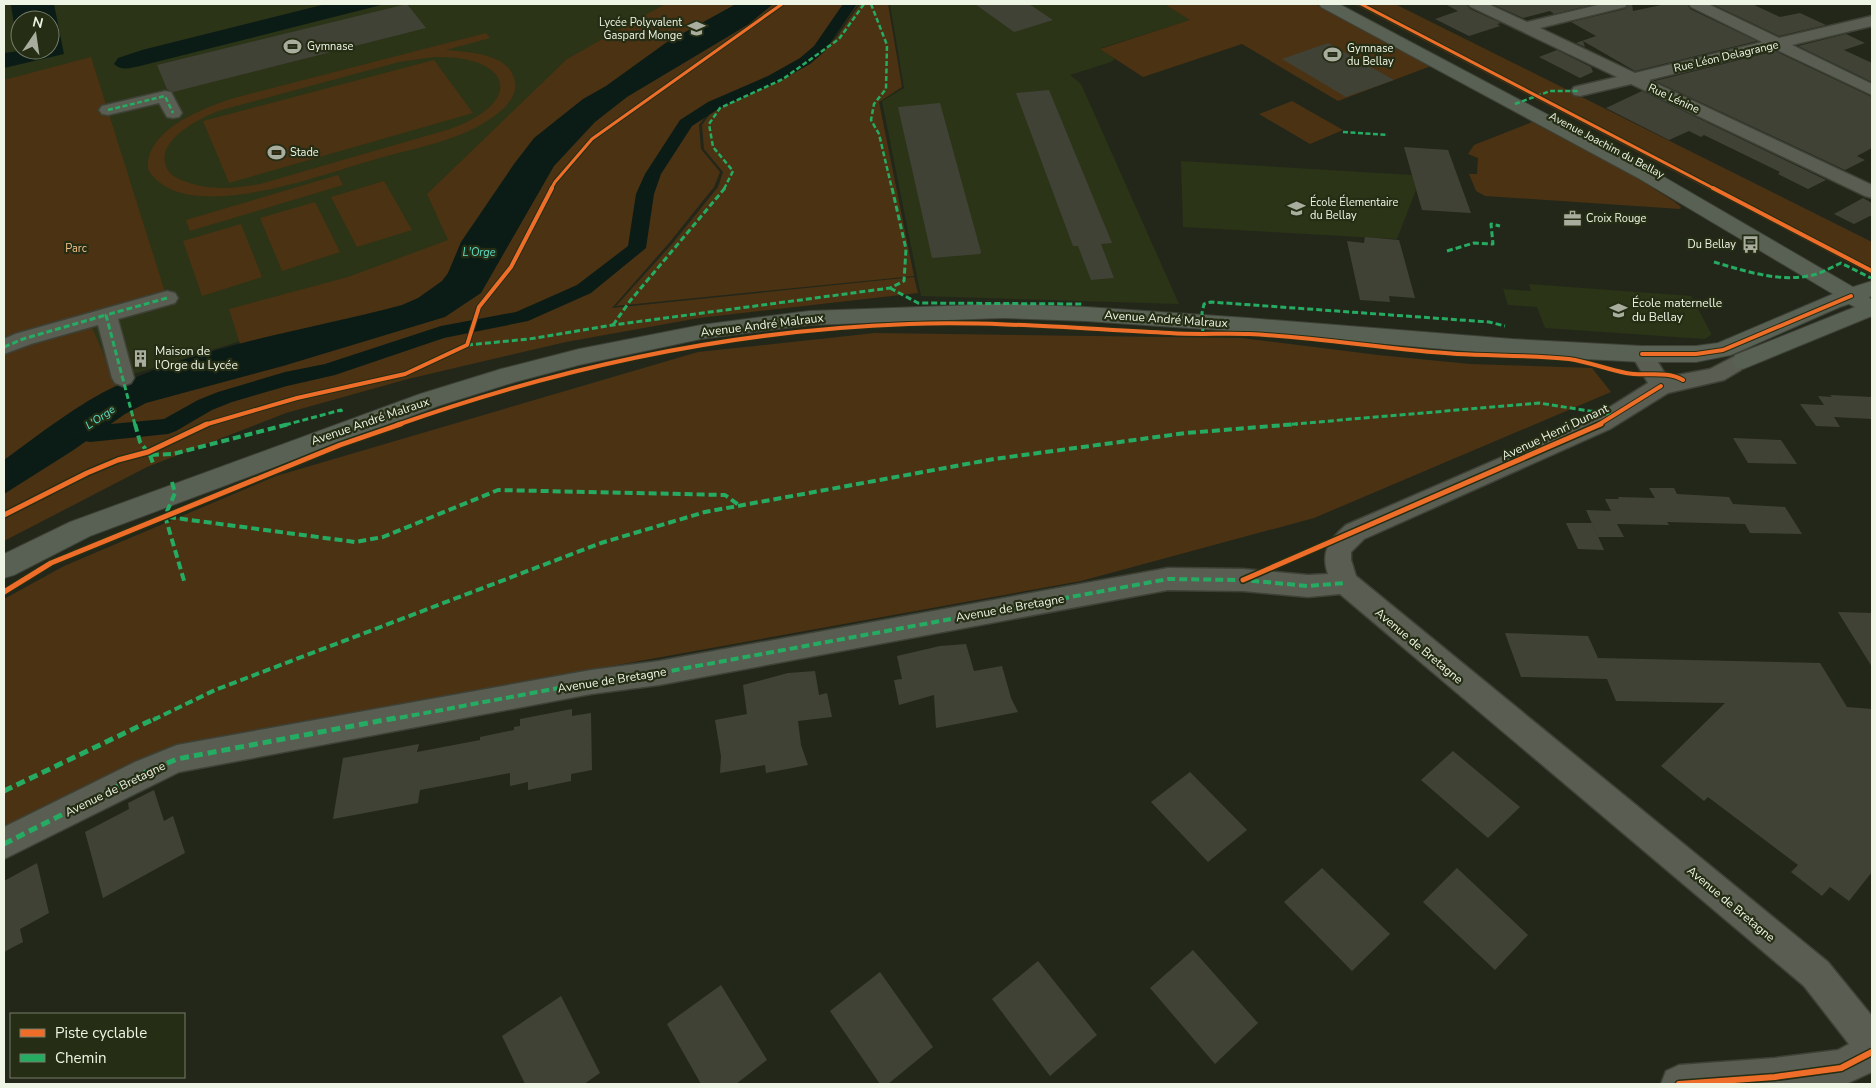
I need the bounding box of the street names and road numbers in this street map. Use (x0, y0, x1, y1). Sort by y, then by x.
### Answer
street label: Rue Léon Delagrange (1672, 37, 1780, 76)
street label: Rue Lénine (1646, 80, 1702, 117)
street label: Avenue Joachim du Bellay (1546, 109, 1667, 182)
street label: Avenue André Malraux (1104, 307, 1229, 331)
street label: Avenue André Malraux (699, 309, 825, 340)
street label: Avenue André Malraux (309, 393, 432, 449)
street label: Avenue Henri Dunant (1499, 400, 1612, 464)
street label: Avenue de Bretagne (955, 591, 1065, 625)
street label: Avenue de Bretagne (1372, 605, 1466, 687)
street label: Avenue de Bretagne (556, 664, 668, 696)
street label: Avenue de Bretagne (62, 758, 168, 820)
street label: Avenue de Bretagne (1684, 863, 1778, 945)

